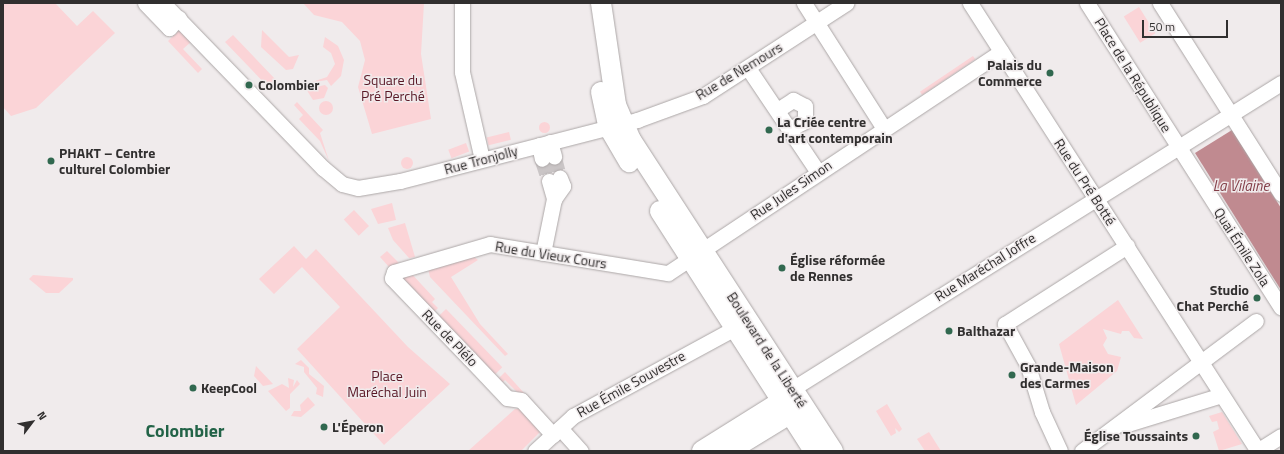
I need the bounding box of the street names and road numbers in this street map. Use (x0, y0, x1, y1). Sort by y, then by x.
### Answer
street label: Place de la République (1091, 15, 1175, 135)
street label: Rue de Nemours (693, 39, 785, 103)
street label: Rue du Pré Botté (1051, 135, 1119, 229)
street label: Rue Tronjolly (442, 142, 520, 178)
street label: Rue Jules Simon (747, 157, 835, 223)
street label: Quai Émile Zola (1210, 204, 1274, 290)
street label: Rue Maréchal Joffre (931, 229, 1039, 305)
street label: Rue du Vieux Cours (494, 238, 608, 272)
street label: Boulevard de la Liberté (723, 289, 811, 411)
street label: Rue de Plélo (419, 306, 481, 370)
street label: Rue Émile Souvestre (574, 347, 688, 421)

